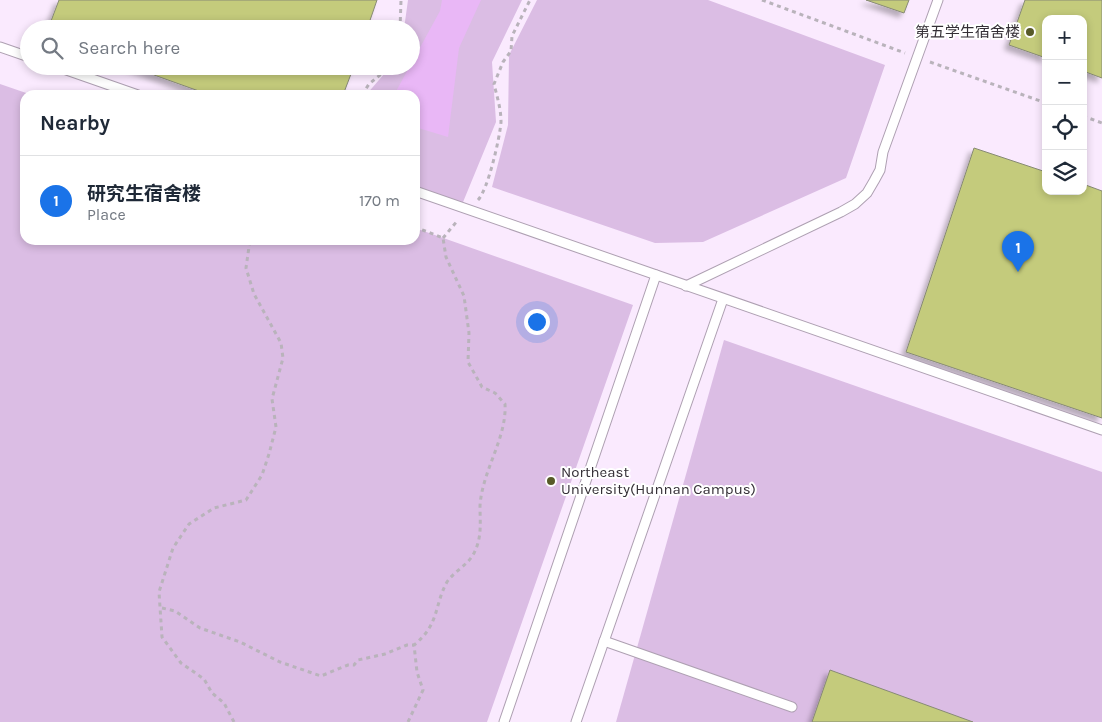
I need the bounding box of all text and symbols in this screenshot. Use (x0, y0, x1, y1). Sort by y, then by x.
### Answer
map controls (1042, 15, 1087, 195)
button: + (1042, 15, 1087, 60)
search box (20, 20, 420, 75)
place label: 第五学生宿舍楼 (915, 23, 1020, 41)
marker: 第五学生宿舍楼 (1024, 26, 1036, 38)
icon: search (38, 34, 66, 62)
text: Search here (78, 37, 180, 59)
button: − (1042, 60, 1087, 105)
button: locate (1042, 105, 1087, 150)
text: Nearby (40, 111, 110, 135)
button: layers (1042, 150, 1087, 195)
text: 研究生宿舍楼 (87, 183, 201, 205)
text: 1 (53, 191, 59, 210)
text: 170 m (359, 191, 400, 210)
text: Place (87, 205, 126, 224)
pin: 1 (1002, 231, 1034, 272)
your location (524, 309, 550, 335)
place label: Northeast University(Hunnan Campus) (561, 463, 756, 498)
marker: Northeast University(Hunnan Campus) (545, 475, 557, 487)

